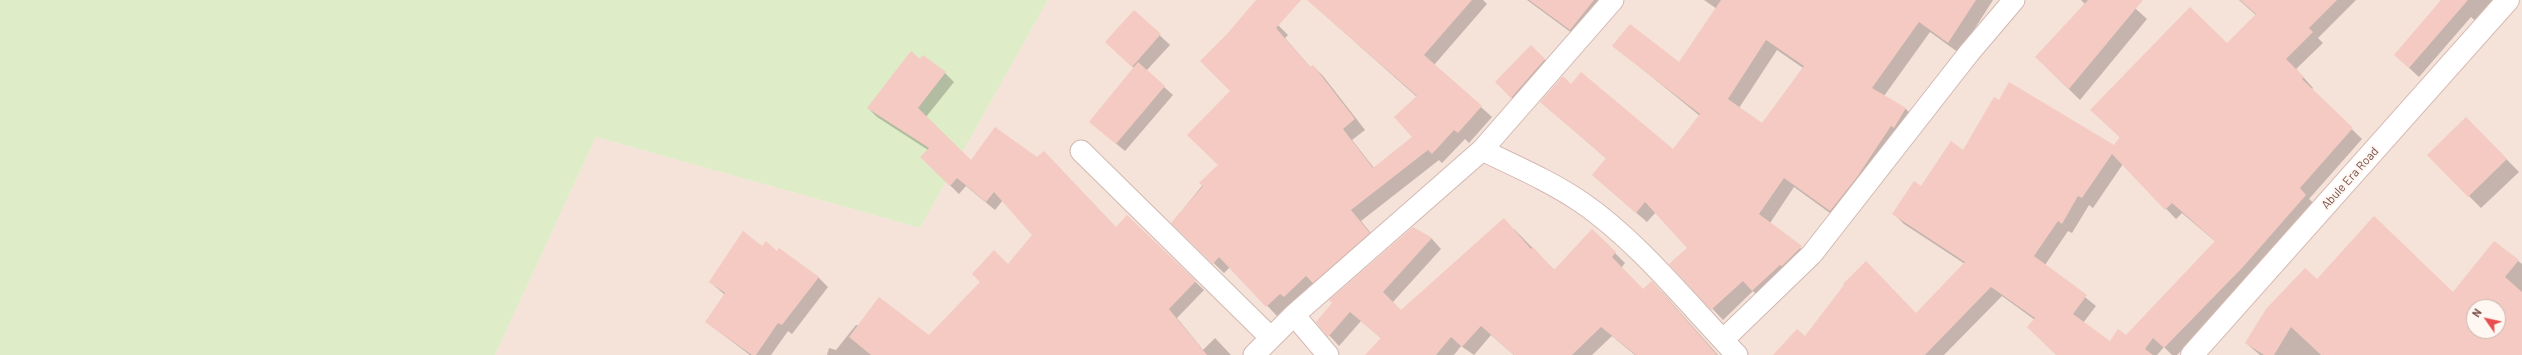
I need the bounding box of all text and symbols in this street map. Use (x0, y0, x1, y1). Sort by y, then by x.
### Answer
street label: Abule Era Road (2318, 144, 2382, 212)
north arrow (2466, 299, 2506, 339)
text: N (2469, 306, 2484, 319)

